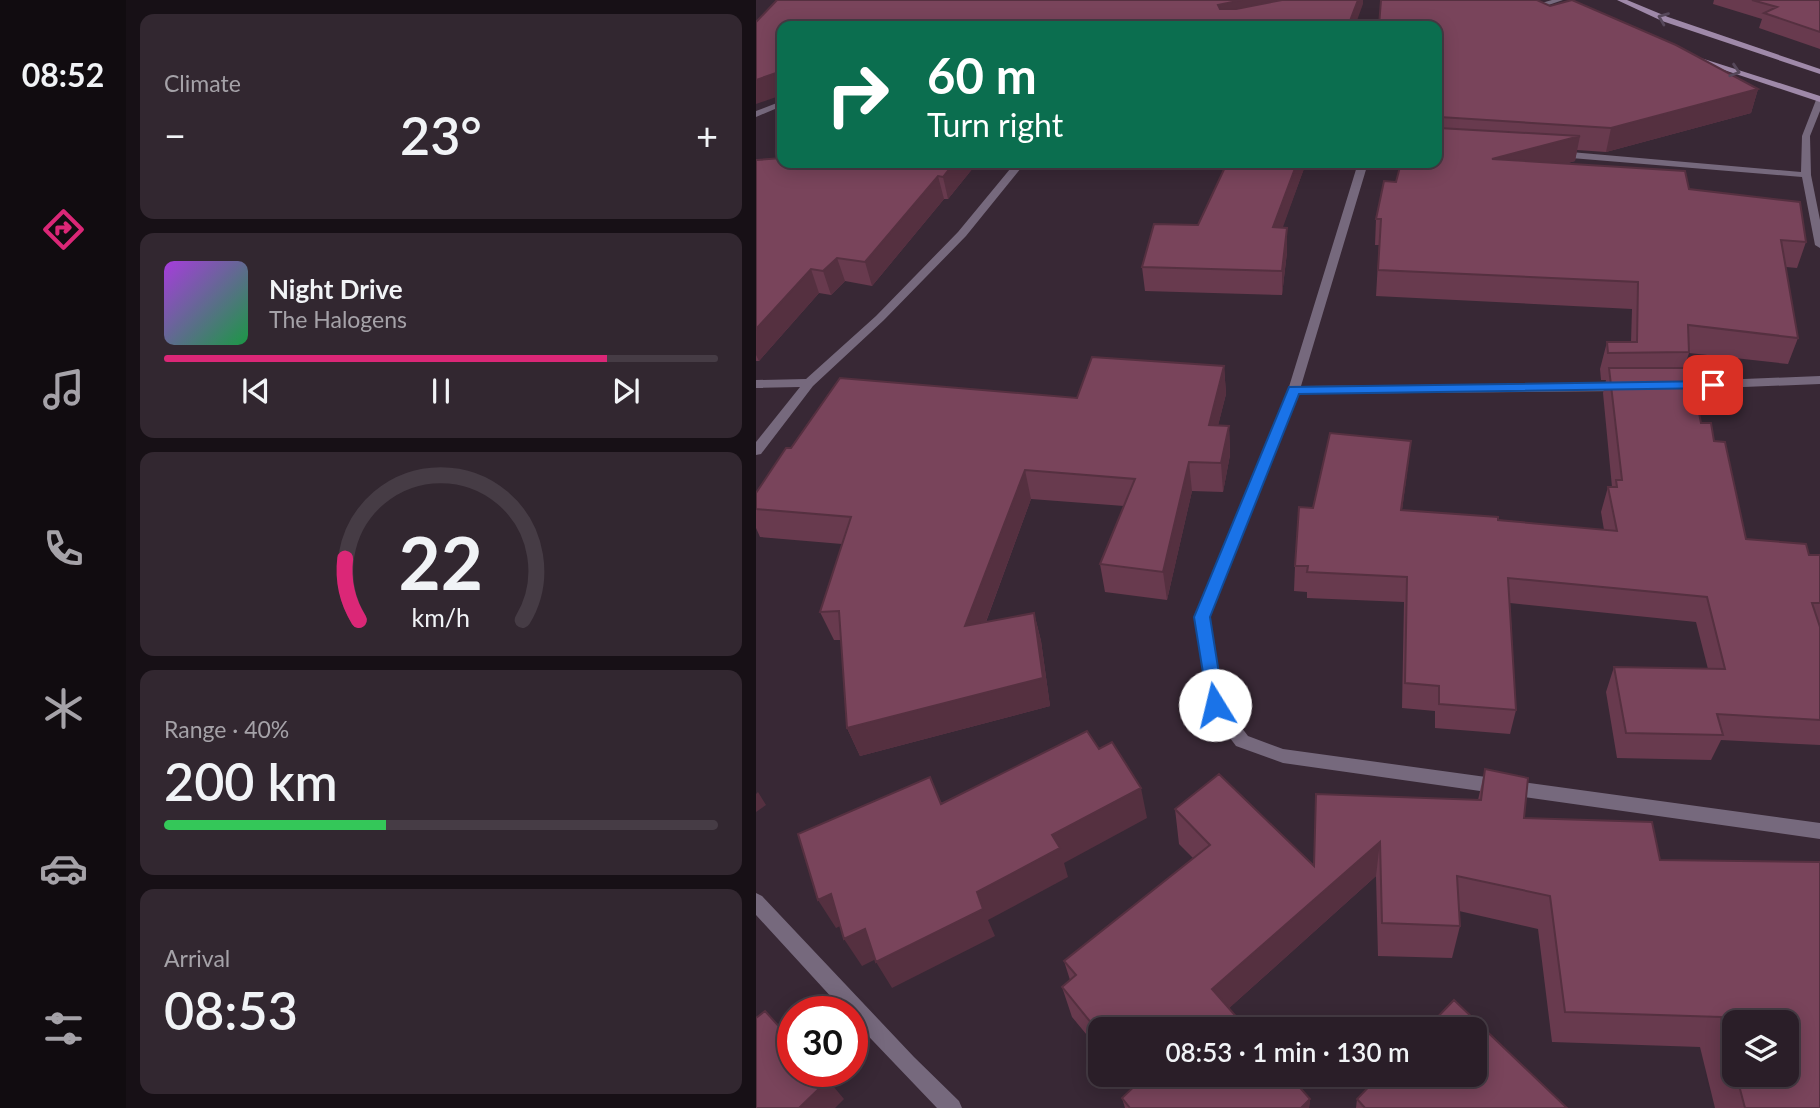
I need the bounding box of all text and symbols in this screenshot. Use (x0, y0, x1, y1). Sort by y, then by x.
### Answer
one-way arrow (1657, 12, 1669, 26)
text: 60 m (927, 46, 1037, 104)
icon: right (812, 49, 903, 140)
text: 08:52 (22, 55, 104, 94)
one-way arrow (1729, 62, 1741, 77)
text: Climate (164, 69, 241, 97)
text: 23° (400, 104, 482, 166)
text: Turn right (927, 105, 1063, 144)
text: − (164, 112, 186, 158)
text: + (696, 112, 718, 158)
icon: directions (39, 205, 88, 254)
text: Night Drive (269, 273, 403, 305)
text: The Halogens (269, 305, 407, 333)
pin (1683, 355, 1743, 415)
icon: music (39, 365, 88, 414)
icon: arrive (1694, 366, 1732, 404)
icon: previous (237, 372, 275, 410)
icon: pause (422, 372, 460, 410)
icon: next (607, 372, 645, 410)
text: 22 (399, 518, 483, 606)
icon: phone (39, 524, 88, 573)
text: km/h (412, 602, 470, 632)
position arrow (1178, 668, 1252, 742)
icon: climate (39, 684, 88, 733)
text: Range · 40% (164, 715, 289, 743)
text: 200 km (164, 750, 338, 812)
icon: car (39, 844, 88, 893)
text: Arrival (164, 944, 230, 972)
text: 08:53 (164, 979, 298, 1041)
speed limit sign: 30 (777, 996, 868, 1087)
icon: filters (39, 1004, 88, 1053)
map controls (1722, 1010, 1799, 1087)
button: layers (1722, 1010, 1799, 1087)
text: 08:53 · 1 min · 130 m (1165, 1036, 1410, 1068)

